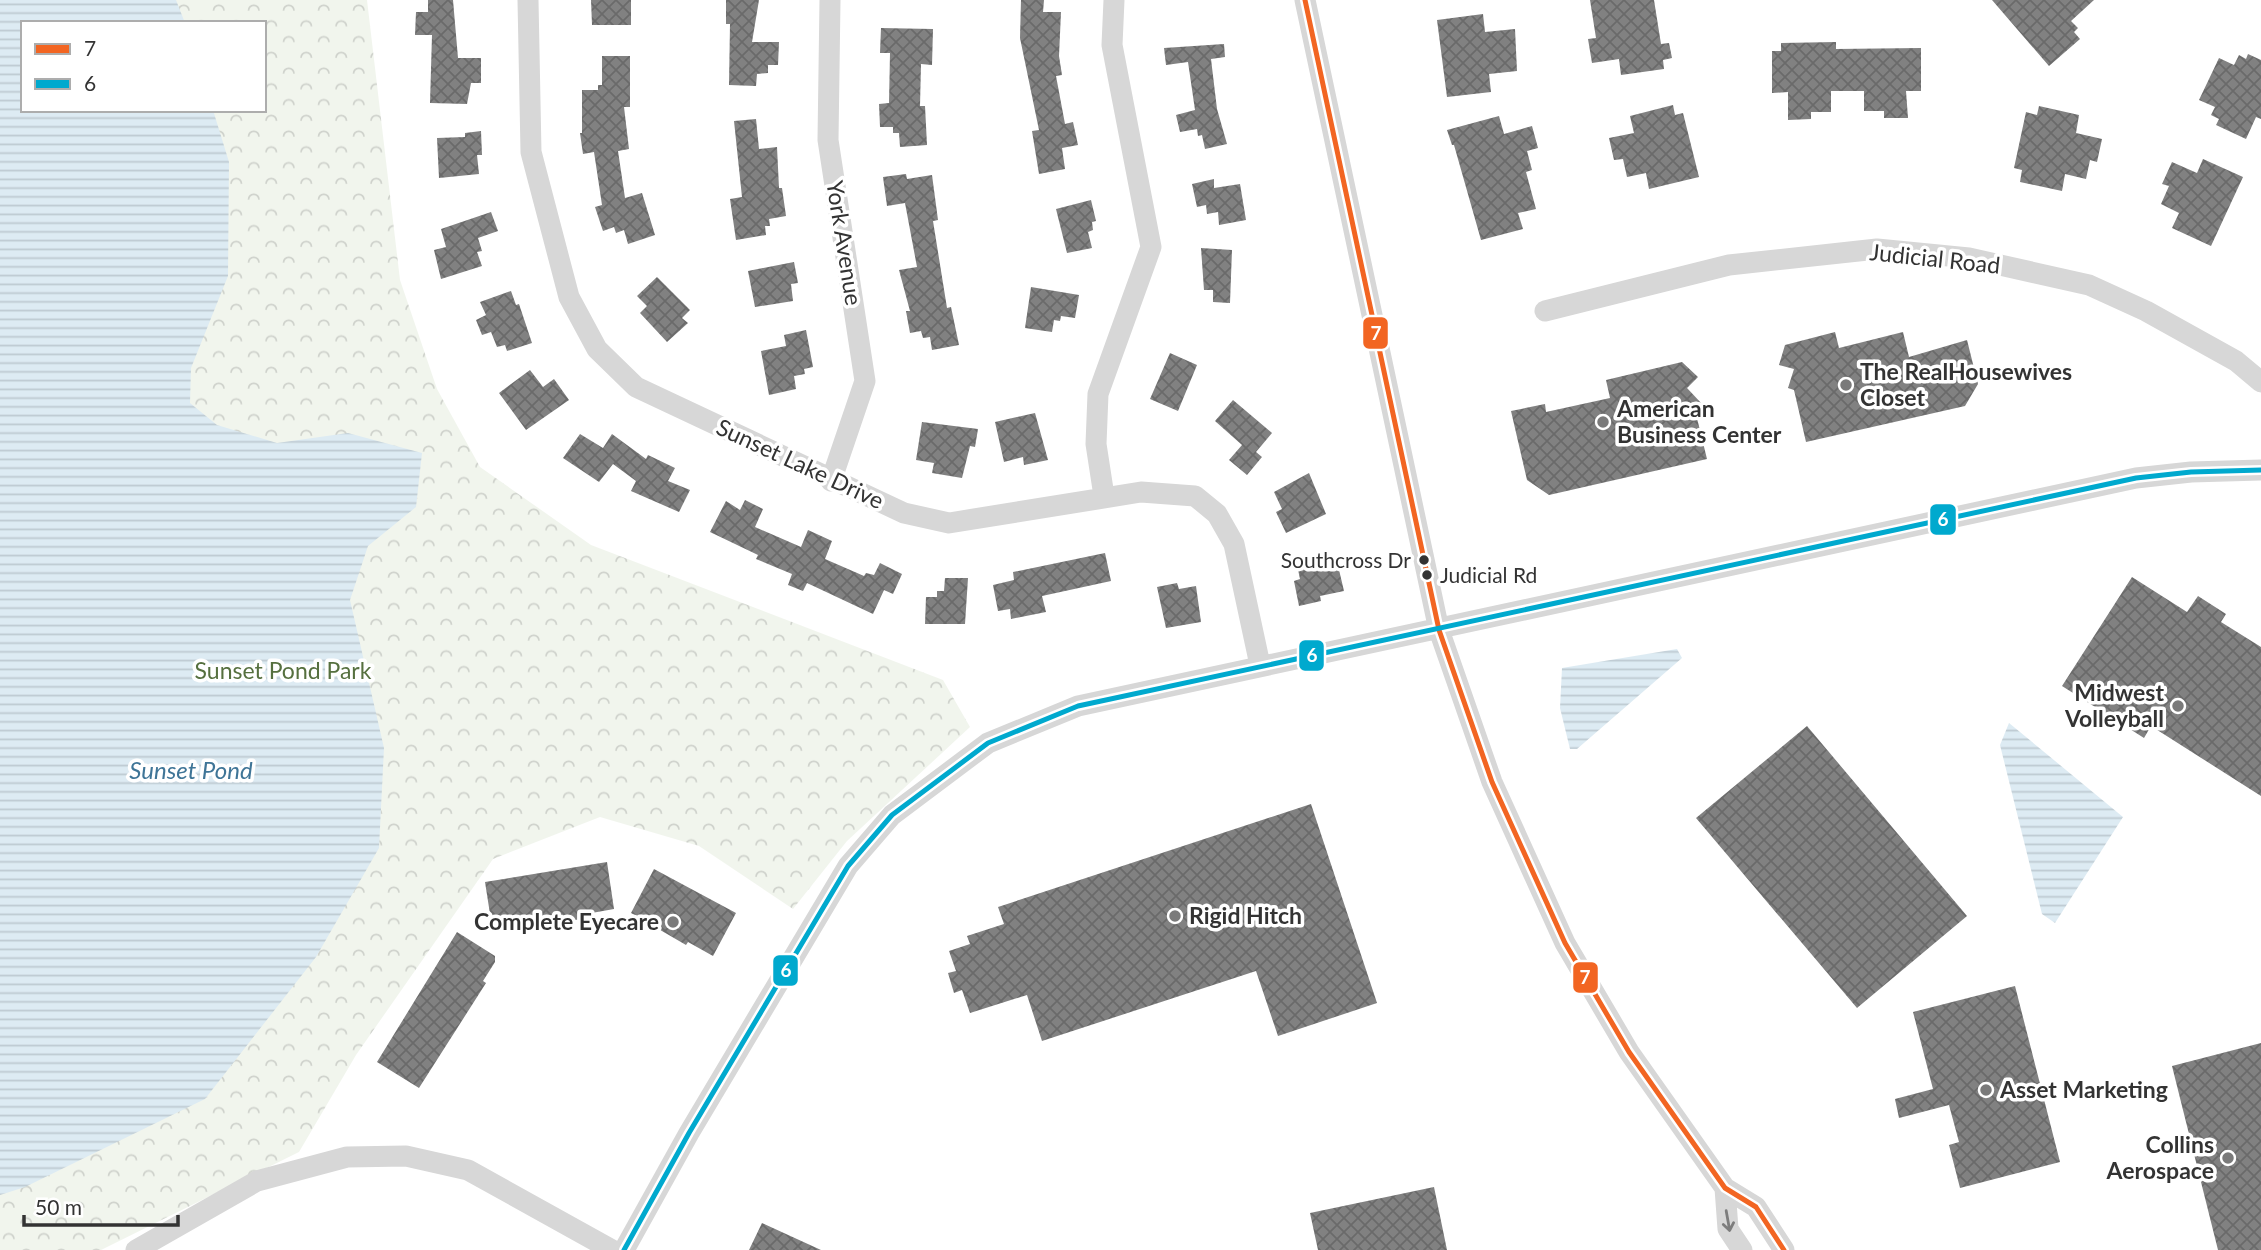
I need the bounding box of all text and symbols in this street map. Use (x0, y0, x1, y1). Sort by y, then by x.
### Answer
legend (21, 21, 266, 112)
text: 7 (84, 35, 96, 60)
text: 6 (84, 70, 96, 95)
street label: York Avenue (821, 178, 869, 307)
street label: Judicial Road (1869, 237, 2002, 279)
line badge: 7 (1362, 316, 1389, 350)
text: 7 (1370, 321, 1382, 344)
place label: The RealHousewives Closet (1860, 357, 2072, 411)
marker: The RealHousewives Closet (1838, 377, 1854, 393)
place label: American Business Center (1616, 394, 1782, 448)
street label: Sunset Lake Drive (712, 412, 888, 514)
marker: American Business Center (1595, 414, 1611, 430)
line badge: 6 (1929, 503, 1957, 536)
text: 6 (1937, 507, 1949, 530)
place label: Southcross Dr (1281, 547, 1411, 572)
marker: Southcross Dr (1417, 553, 1431, 567)
place label: Judicial Rd (1440, 562, 1537, 587)
marker: Judicial Rd (1420, 568, 1434, 582)
line badge: 6 (1298, 639, 1325, 672)
text: 6 (1306, 643, 1318, 666)
park label: Sunset Pond Park (195, 656, 372, 684)
place label: Midwest Volleyball (2064, 678, 2164, 732)
marker: Midwest Volleyball (2170, 698, 2186, 714)
water label: Sunset Pond (129, 755, 253, 784)
place label: Rigid Hitch (1189, 901, 1302, 929)
place label: Complete Eyecare (474, 907, 659, 935)
marker: Rigid Hitch (1167, 908, 1183, 924)
marker: Complete Eyecare (665, 914, 681, 930)
line badge: 6 (772, 954, 799, 987)
text: 6 (780, 958, 792, 981)
line badge: 7 (1572, 961, 1599, 994)
text: 7 (1579, 965, 1591, 988)
place label: Asset Marketing (1999, 1075, 2168, 1103)
marker: Asset Marketing (1978, 1082, 1994, 1098)
place label: Collins Aerospace (2106, 1130, 2214, 1184)
marker: Collins Aerospace (2220, 1150, 2236, 1166)
scale bar (24, 1184, 178, 1228)
text: 50 m (35, 1194, 82, 1219)
one-way arrow (1722, 1209, 1735, 1232)

